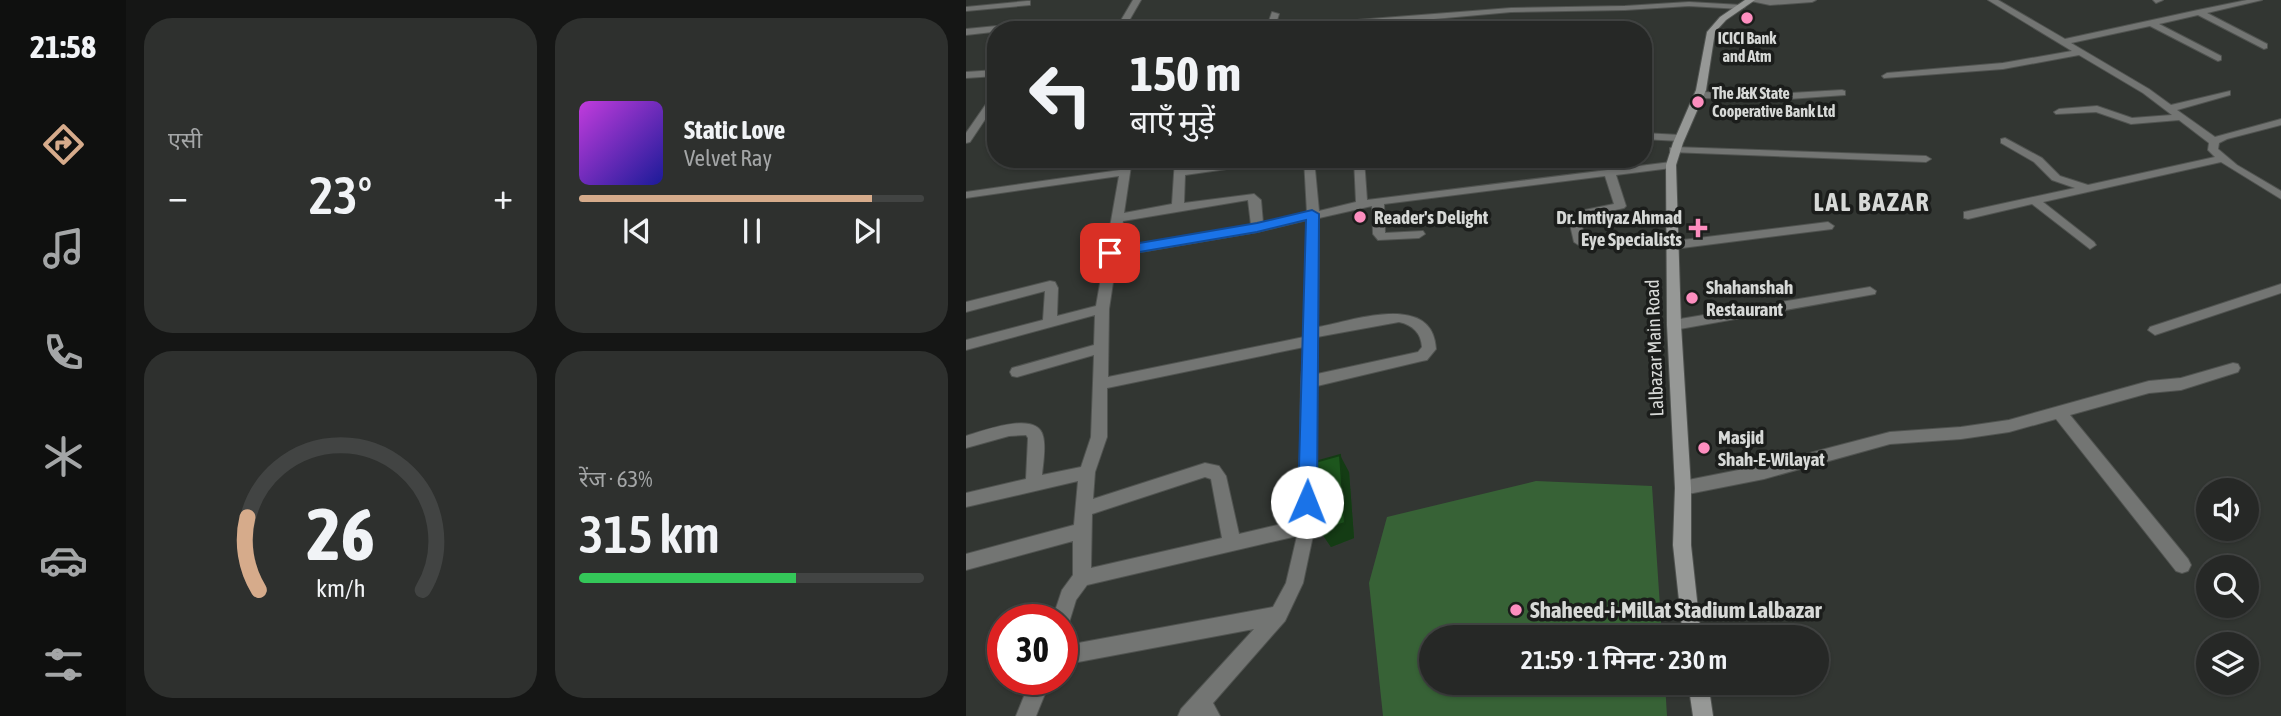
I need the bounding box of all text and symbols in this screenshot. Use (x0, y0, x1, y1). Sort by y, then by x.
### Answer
marker: ICICI Bank and Atm (1739, 10, 1755, 26)
text: 21:58 (30, 28, 96, 65)
place label: ICICI Bank and Atm (1718, 29, 1777, 65)
text: 150 m (1130, 45, 1241, 101)
icon: left (1015, 49, 1106, 140)
place label: The J&K State Cooperative Bank Ltd (1712, 84, 1836, 120)
marker: The J&K State Cooperative Bank Ltd (1690, 94, 1706, 110)
text: बाएँ मुड़ें (1130, 103, 1215, 140)
text: Static Love (684, 115, 785, 145)
icon: directions (39, 120, 88, 169)
text: एसी (168, 127, 202, 153)
text: Velvet Ray (684, 145, 772, 171)
text: 23° (309, 165, 372, 225)
text: − (168, 174, 188, 217)
text: + (493, 174, 513, 217)
district label: LAL BAZAR (1814, 187, 1930, 217)
place label: Reader's Delight (1374, 206, 1489, 228)
place label: Dr. Imtiyaz Ahmad Eye Specialists (1556, 206, 1682, 250)
marker: Reader's Delight (1352, 209, 1368, 225)
icon: previous (618, 212, 656, 250)
icon: pause (733, 212, 771, 250)
icon: next (848, 212, 886, 250)
marker: Dr. Imtiyaz Ahmad Eye Specialists (1688, 218, 1708, 238)
pin (1080, 223, 1140, 283)
icon: music (39, 224, 88, 273)
icon: arrive (1091, 234, 1129, 272)
place label: Shahanshah Restaurant (1706, 276, 1793, 320)
street label: Lalbazar Main Road (1641, 279, 1667, 417)
marker: Shahanshah Restaurant (1684, 290, 1700, 306)
icon: phone (39, 328, 88, 377)
place label: Masjid Shah-E-Wilayat (1718, 426, 1825, 470)
icon: climate (39, 432, 88, 481)
marker: Masjid Shah-E-Wilayat (1696, 440, 1712, 456)
position arrow (1270, 465, 1344, 539)
text: रेंज · 63% (579, 466, 653, 492)
map controls (2196, 478, 2259, 695)
button: sound (2196, 478, 2259, 541)
text: 26 (306, 493, 375, 576)
text: 315 km (579, 504, 720, 564)
icon: car (39, 536, 88, 585)
button: search (2196, 555, 2259, 618)
text: km/h (316, 574, 365, 602)
place label: Shaheed-i-Millat Stadium Lalbazar (1530, 597, 1823, 623)
marker: Shaheed-i-Millat Stadium Lalbazar (1508, 602, 1524, 618)
speed limit sign: 30 (987, 604, 1078, 695)
button: layers (2196, 632, 2259, 695)
icon: filters (39, 640, 88, 689)
text: 21:59 · 1 मिनट · 230 m (1521, 645, 1727, 675)

